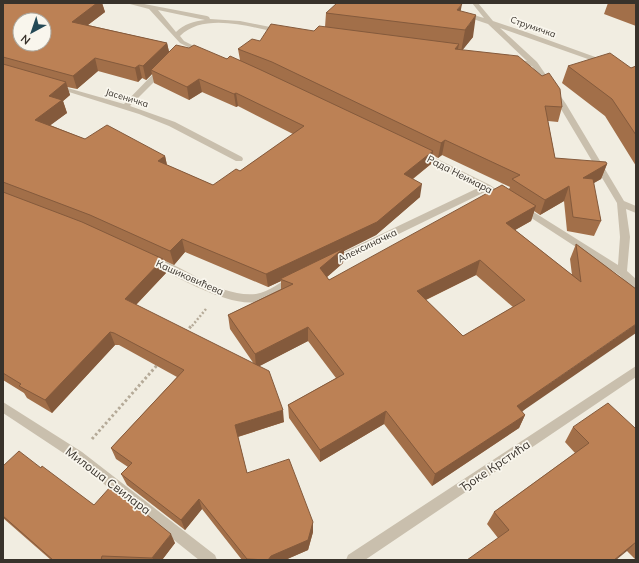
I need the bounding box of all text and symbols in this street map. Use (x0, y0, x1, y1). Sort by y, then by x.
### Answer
north arrow (12, 12, 52, 52)
street label: Струмичка (509, 14, 557, 40)
text: N (18, 32, 33, 48)
street label: Јасеничка (104, 86, 150, 109)
street label: Рада Неимара (425, 152, 495, 196)
street label: Алексиначка (335, 226, 399, 265)
street label: Кашиковићева (154, 257, 226, 298)
street label: Ђоке Крстића (457, 436, 533, 495)
street label: Милоша Свилара (63, 444, 154, 518)

